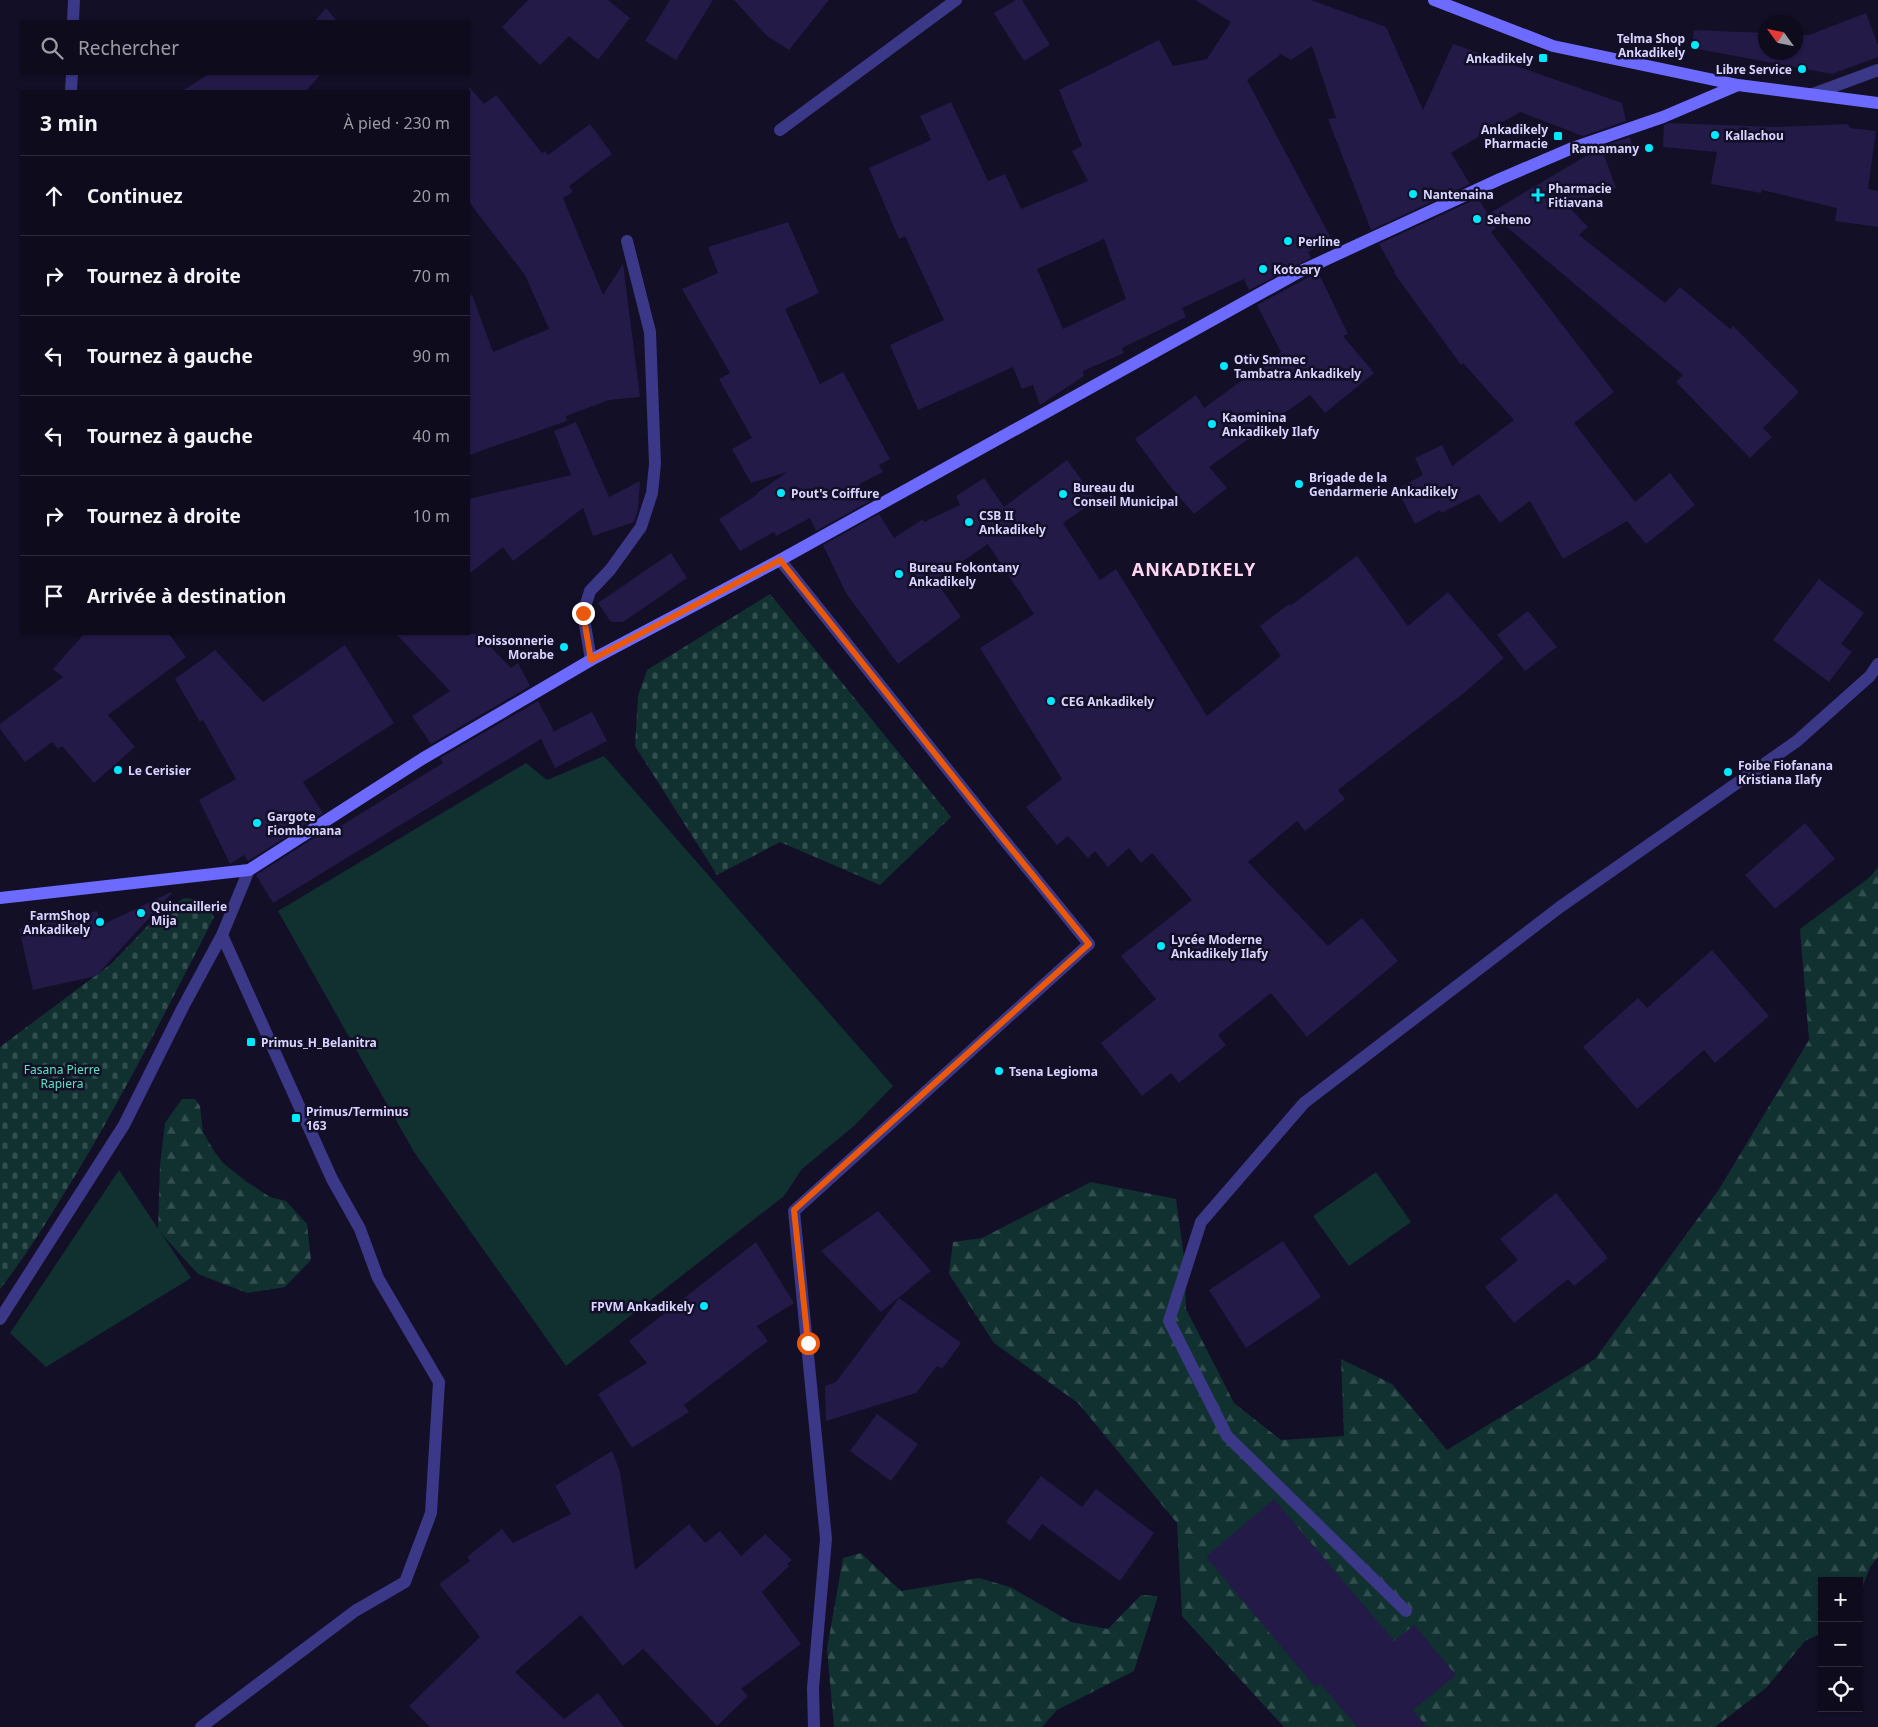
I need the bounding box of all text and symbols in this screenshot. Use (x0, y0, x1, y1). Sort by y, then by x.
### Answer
north arrow (1758, 15, 1803, 60)
search box (20, 20, 470, 75)
place label: Telma Shop Ankadikely (1617, 30, 1685, 61)
icon: search (38, 34, 66, 62)
text: Rechercher (78, 35, 179, 61)
marker: Telma Shop Ankadikely (1689, 39, 1701, 51)
place label: Ankadikely (1466, 50, 1533, 67)
marker: Ankadikely (1537, 52, 1549, 64)
place label: Libre Service (1716, 61, 1792, 78)
marker: Libre Service (1796, 63, 1808, 75)
text: 3 min (40, 109, 98, 137)
text: À pied · 230 m (344, 112, 450, 134)
place label: Ankadikely Pharmacie (1481, 121, 1548, 152)
place label: Kallachou (1725, 127, 1784, 144)
marker: Kallachou (1709, 129, 1721, 141)
marker: Ankadikely Pharmacie (1552, 130, 1564, 142)
place label: Ramamany (1572, 140, 1639, 157)
marker: Ramamany (1643, 142, 1655, 154)
place label: Pharmacie Fitiavana (1548, 180, 1612, 211)
icon: ahead (40, 182, 68, 210)
text: Continuez (87, 183, 183, 209)
text: 20 m (413, 185, 450, 207)
place label: Nantenaina (1423, 186, 1494, 203)
marker: Nantenaina (1407, 188, 1419, 200)
marker: Pharmacie Fitiavana (1532, 189, 1544, 201)
place label: Seheno (1487, 211, 1531, 228)
marker: Seheno (1471, 213, 1483, 225)
place label: Perline (1298, 233, 1340, 250)
marker: Perline (1282, 235, 1294, 247)
place label: Kotoary (1273, 261, 1321, 278)
icon: right (40, 262, 68, 290)
text: Tournez à droite (87, 263, 241, 289)
marker: Kotoary (1257, 263, 1269, 275)
text: 70 m (413, 265, 450, 287)
icon: left (40, 342, 68, 370)
text: Tournez à gauche (87, 343, 253, 369)
text: 90 m (413, 345, 450, 367)
place label: Otiv Smmec Tambatra Ankadikely (1234, 351, 1361, 382)
marker: Otiv Smmec Tambatra Ankadikely (1218, 360, 1230, 372)
place label: Kaominina Ankadikely Ilafy (1222, 409, 1319, 440)
marker: Kaominina Ankadikely Ilafy (1206, 418, 1218, 430)
icon: left (40, 422, 68, 450)
text: Tournez à gauche (87, 423, 253, 449)
text: 40 m (413, 425, 450, 447)
place label: Brigade de la Gendarmerie Ankadikely (1309, 469, 1458, 500)
marker: Brigade de la Gendarmerie Ankadikely (1293, 478, 1305, 490)
place label: Bureau du Conseil Municipal (1073, 479, 1178, 510)
place label: Pout's Coiffure (791, 485, 879, 502)
marker: Pout's Coiffure (775, 487, 787, 499)
marker: Bureau du Conseil Municipal (1057, 488, 1069, 500)
icon: right (40, 502, 68, 530)
text: Tournez à droite (87, 503, 241, 529)
text: 10 m (413, 505, 450, 527)
place label: CSB II Ankadikely (979, 507, 1046, 538)
marker: CSB II Ankadikely (963, 516, 975, 528)
district label: ANKADIKELY (1132, 557, 1256, 581)
place label: Bureau Fokontany Ankadikely (909, 559, 1019, 590)
marker: Bureau Fokontany Ankadikely (893, 568, 905, 580)
icon: arrive (40, 582, 68, 610)
text: Arrivée à destination (87, 583, 286, 609)
route end (572, 602, 595, 625)
place label: Poissonnerie Morabe (477, 632, 554, 663)
marker: Poissonnerie Morabe (558, 641, 570, 653)
place label: CEG Ankadikely (1061, 693, 1154, 710)
marker: CEG Ankadikely (1045, 695, 1057, 707)
place label: Foibe Fiofanana Kristiana Ilafy (1738, 757, 1833, 788)
place label: Le Cerisier (128, 762, 192, 779)
marker: Le Cerisier (112, 764, 124, 776)
marker: Foibe Fiofanana Kristiana Ilafy (1722, 766, 1734, 778)
place label: Gargote Fiombonana (267, 808, 341, 839)
marker: Gargote Fiombonana (251, 817, 263, 829)
place label: Quincaillerie Mija (151, 898, 227, 929)
place label: FarmShop Ankadikely (23, 907, 90, 938)
marker: Quincaillerie Mija (135, 907, 147, 919)
marker: FarmShop Ankadikely (94, 916, 106, 928)
place label: Lycée Moderne Ankadikely Ilafy (1171, 931, 1268, 962)
marker: Lycée Moderne Ankadikely Ilafy (1155, 940, 1167, 952)
place label: Primus_H_Belanitra (261, 1034, 377, 1051)
marker: Primus_H_Belanitra (245, 1036, 257, 1048)
park label: Fasana Pierre Rapiera (24, 1061, 100, 1092)
place label: Tsena Legioma (1009, 1063, 1098, 1080)
marker: Tsena Legioma (993, 1065, 1005, 1077)
place label: Primus/Terminus 163 (306, 1103, 408, 1134)
marker: Primus/Terminus 163 (290, 1112, 302, 1124)
place label: FPVM Ankadikely (591, 1298, 694, 1315)
marker: FPVM Ankadikely (698, 1300, 710, 1312)
route start (797, 1332, 820, 1355)
map controls (1818, 1577, 1863, 1712)
button: + (1818, 1577, 1863, 1622)
button: − (1818, 1622, 1863, 1667)
button: locate (1818, 1667, 1863, 1712)

